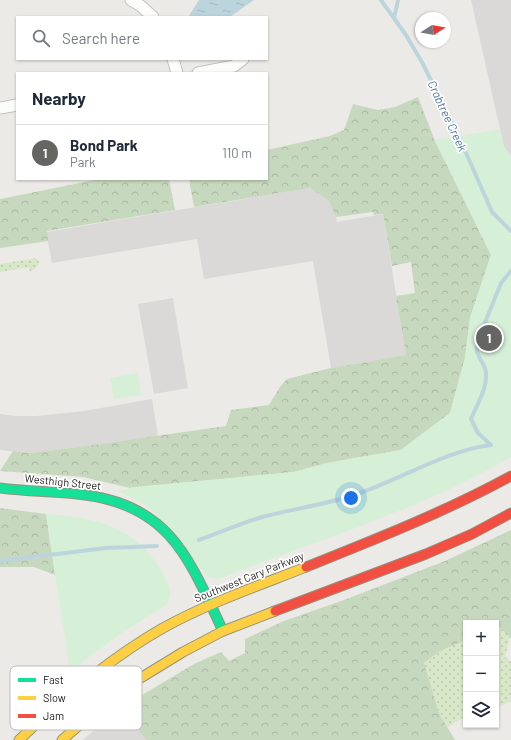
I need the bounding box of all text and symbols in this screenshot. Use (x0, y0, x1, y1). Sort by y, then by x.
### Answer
north arrow (415, 12, 451, 48)
search box (16, 16, 268, 60)
icon: search (30, 27, 52, 49)
text: Search here (62, 29, 140, 47)
water label: Crabtree Creek (425, 78, 470, 153)
text: Nearby (32, 88, 86, 108)
text: Bond Park (70, 136, 138, 154)
text: 1 (43, 145, 47, 161)
text: 110 m (222, 145, 252, 161)
text: Park (70, 154, 96, 170)
pin: 1 (476, 323, 502, 353)
street label: Westhigh Street (24, 471, 102, 492)
your location (341, 488, 361, 508)
street label: Southwest Cary Parkway (192, 549, 305, 604)
map controls (463, 620, 499, 728)
button: + (463, 620, 499, 656)
button: − (463, 656, 499, 692)
legend (10, 666, 142, 730)
text: Fast (43, 673, 64, 686)
text: Slow (43, 691, 66, 704)
button: layers (463, 692, 499, 728)
text: Jam (43, 709, 64, 722)

